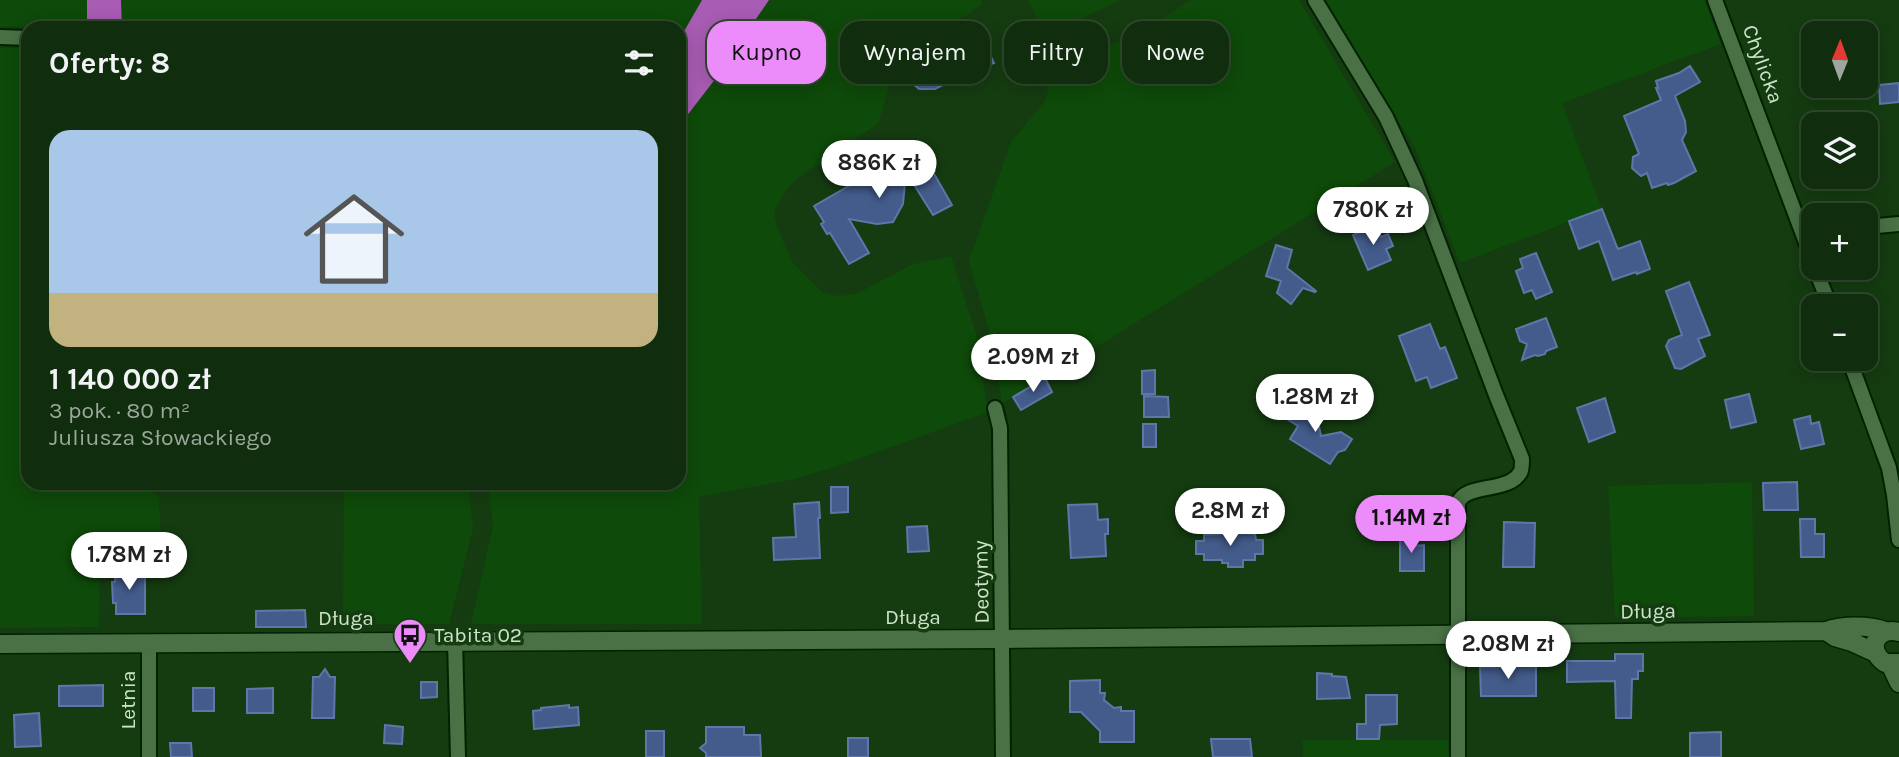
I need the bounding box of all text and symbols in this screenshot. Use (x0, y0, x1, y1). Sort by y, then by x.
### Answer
chip: Kupno (707, 21, 826, 84)
chip: Wynajem (840, 21, 990, 84)
chip: Filtry (1004, 21, 1108, 84)
chip: Nowe (1122, 21, 1229, 84)
north arrow (1801, 21, 1878, 98)
map controls (1801, 21, 1878, 371)
street label: Chylicka (1738, 22, 1788, 106)
icon: filters (620, 44, 658, 82)
text: Oferty: 8 (49, 45, 170, 81)
button: layers (1801, 112, 1878, 189)
pin: 886K zł (814, 140, 944, 200)
text: 886K zł (838, 149, 920, 176)
icon: home (291, 176, 417, 302)
pin: 780K zł (1308, 188, 1438, 247)
text: 780K zł (1333, 196, 1413, 223)
button: + (1801, 203, 1878, 280)
button: − (1801, 294, 1878, 371)
pin: 2.09M zł (961, 334, 1105, 394)
text: 2.09M zł (987, 343, 1079, 370)
text: 1 140 000 zł (49, 361, 211, 397)
pin: 1.28M zł (1243, 374, 1387, 434)
text: 1.28M zł (1272, 383, 1358, 410)
text: 3 pok. · 80 m² (49, 397, 190, 424)
text: Juliusza Słowackiego (49, 424, 272, 451)
pin: 2.8M zł (1165, 489, 1295, 548)
pin: 1.14M zł (1339, 496, 1483, 555)
text: 2.8M zł (1191, 497, 1269, 524)
text: 1.14M zł (1371, 504, 1451, 531)
pin: 1.78M zł (57, 532, 201, 592)
street label: Deotymy (968, 540, 994, 624)
text: 1.78M zł (87, 541, 171, 568)
street label: Długa (1620, 599, 1676, 623)
street label: Długa (885, 605, 941, 629)
street label: Długa (318, 606, 374, 630)
bus stop icon: Tabita 02 (391, 616, 429, 665)
pin: 2.08M zł (1436, 622, 1580, 681)
place label: Tabita 02 (434, 623, 522, 647)
text: 2.08M zł (1462, 630, 1554, 657)
street label: Letnia (116, 671, 140, 730)

